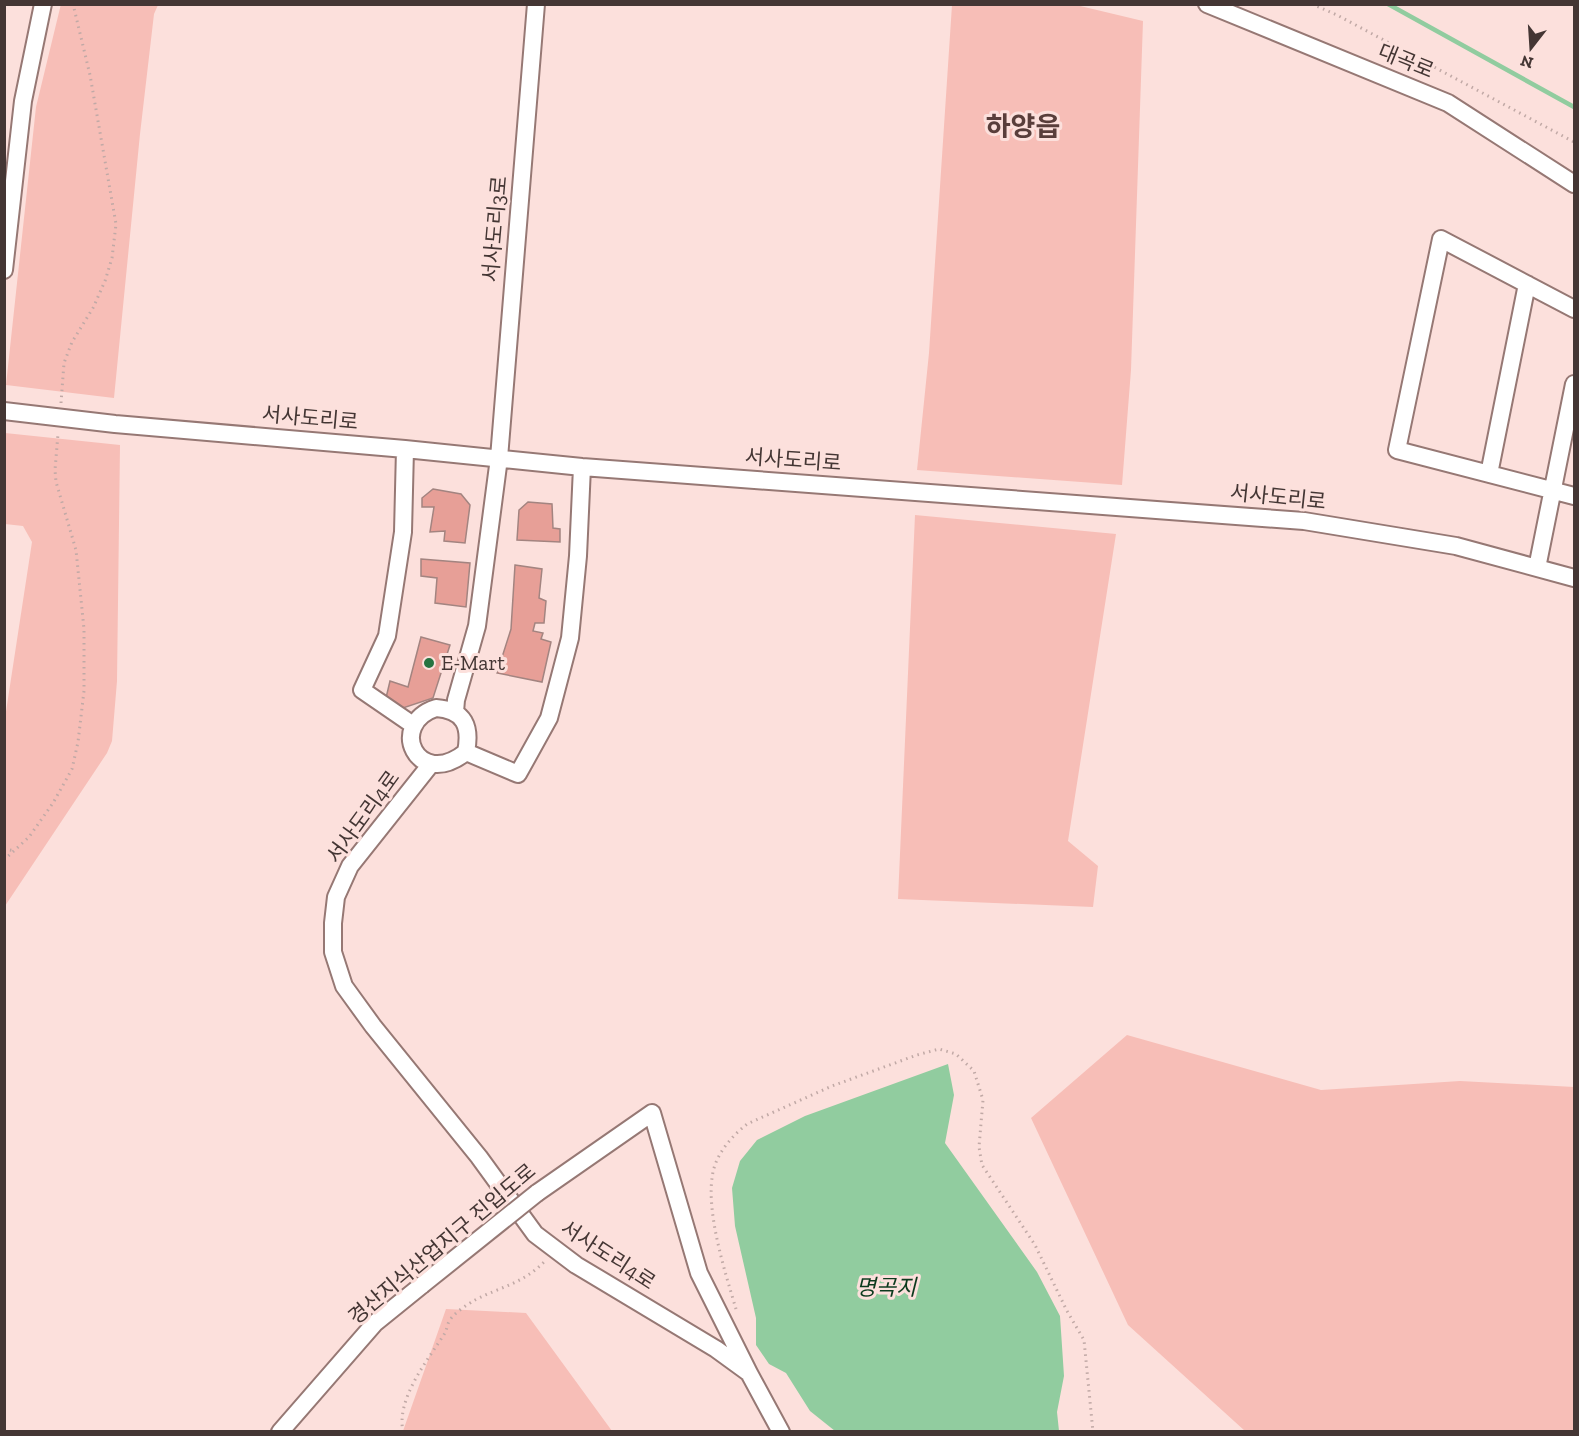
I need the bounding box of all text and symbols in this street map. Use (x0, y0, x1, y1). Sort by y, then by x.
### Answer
north arrow (1501, 18, 1561, 78)
street label: 대곡로 (1375, 38, 1438, 83)
text: N (1518, 51, 1535, 73)
district label: 하양읍 (986, 111, 1060, 143)
street label: 서사도리3로 (477, 175, 512, 283)
street label: 서사도리로 (261, 401, 359, 434)
street label: 서사도리로 (744, 444, 842, 475)
street label: 서사도리로 (1229, 479, 1327, 514)
place label: E-Mart (441, 650, 505, 675)
marker: E-Mart (422, 656, 436, 670)
street label: 서사도리4로 (321, 766, 404, 868)
street label: 경산지식산업지구 진입도로 (343, 1158, 540, 1329)
street label: 서사도리4로 (556, 1215, 660, 1294)
water label: 명곡지 (856, 1274, 918, 1301)

